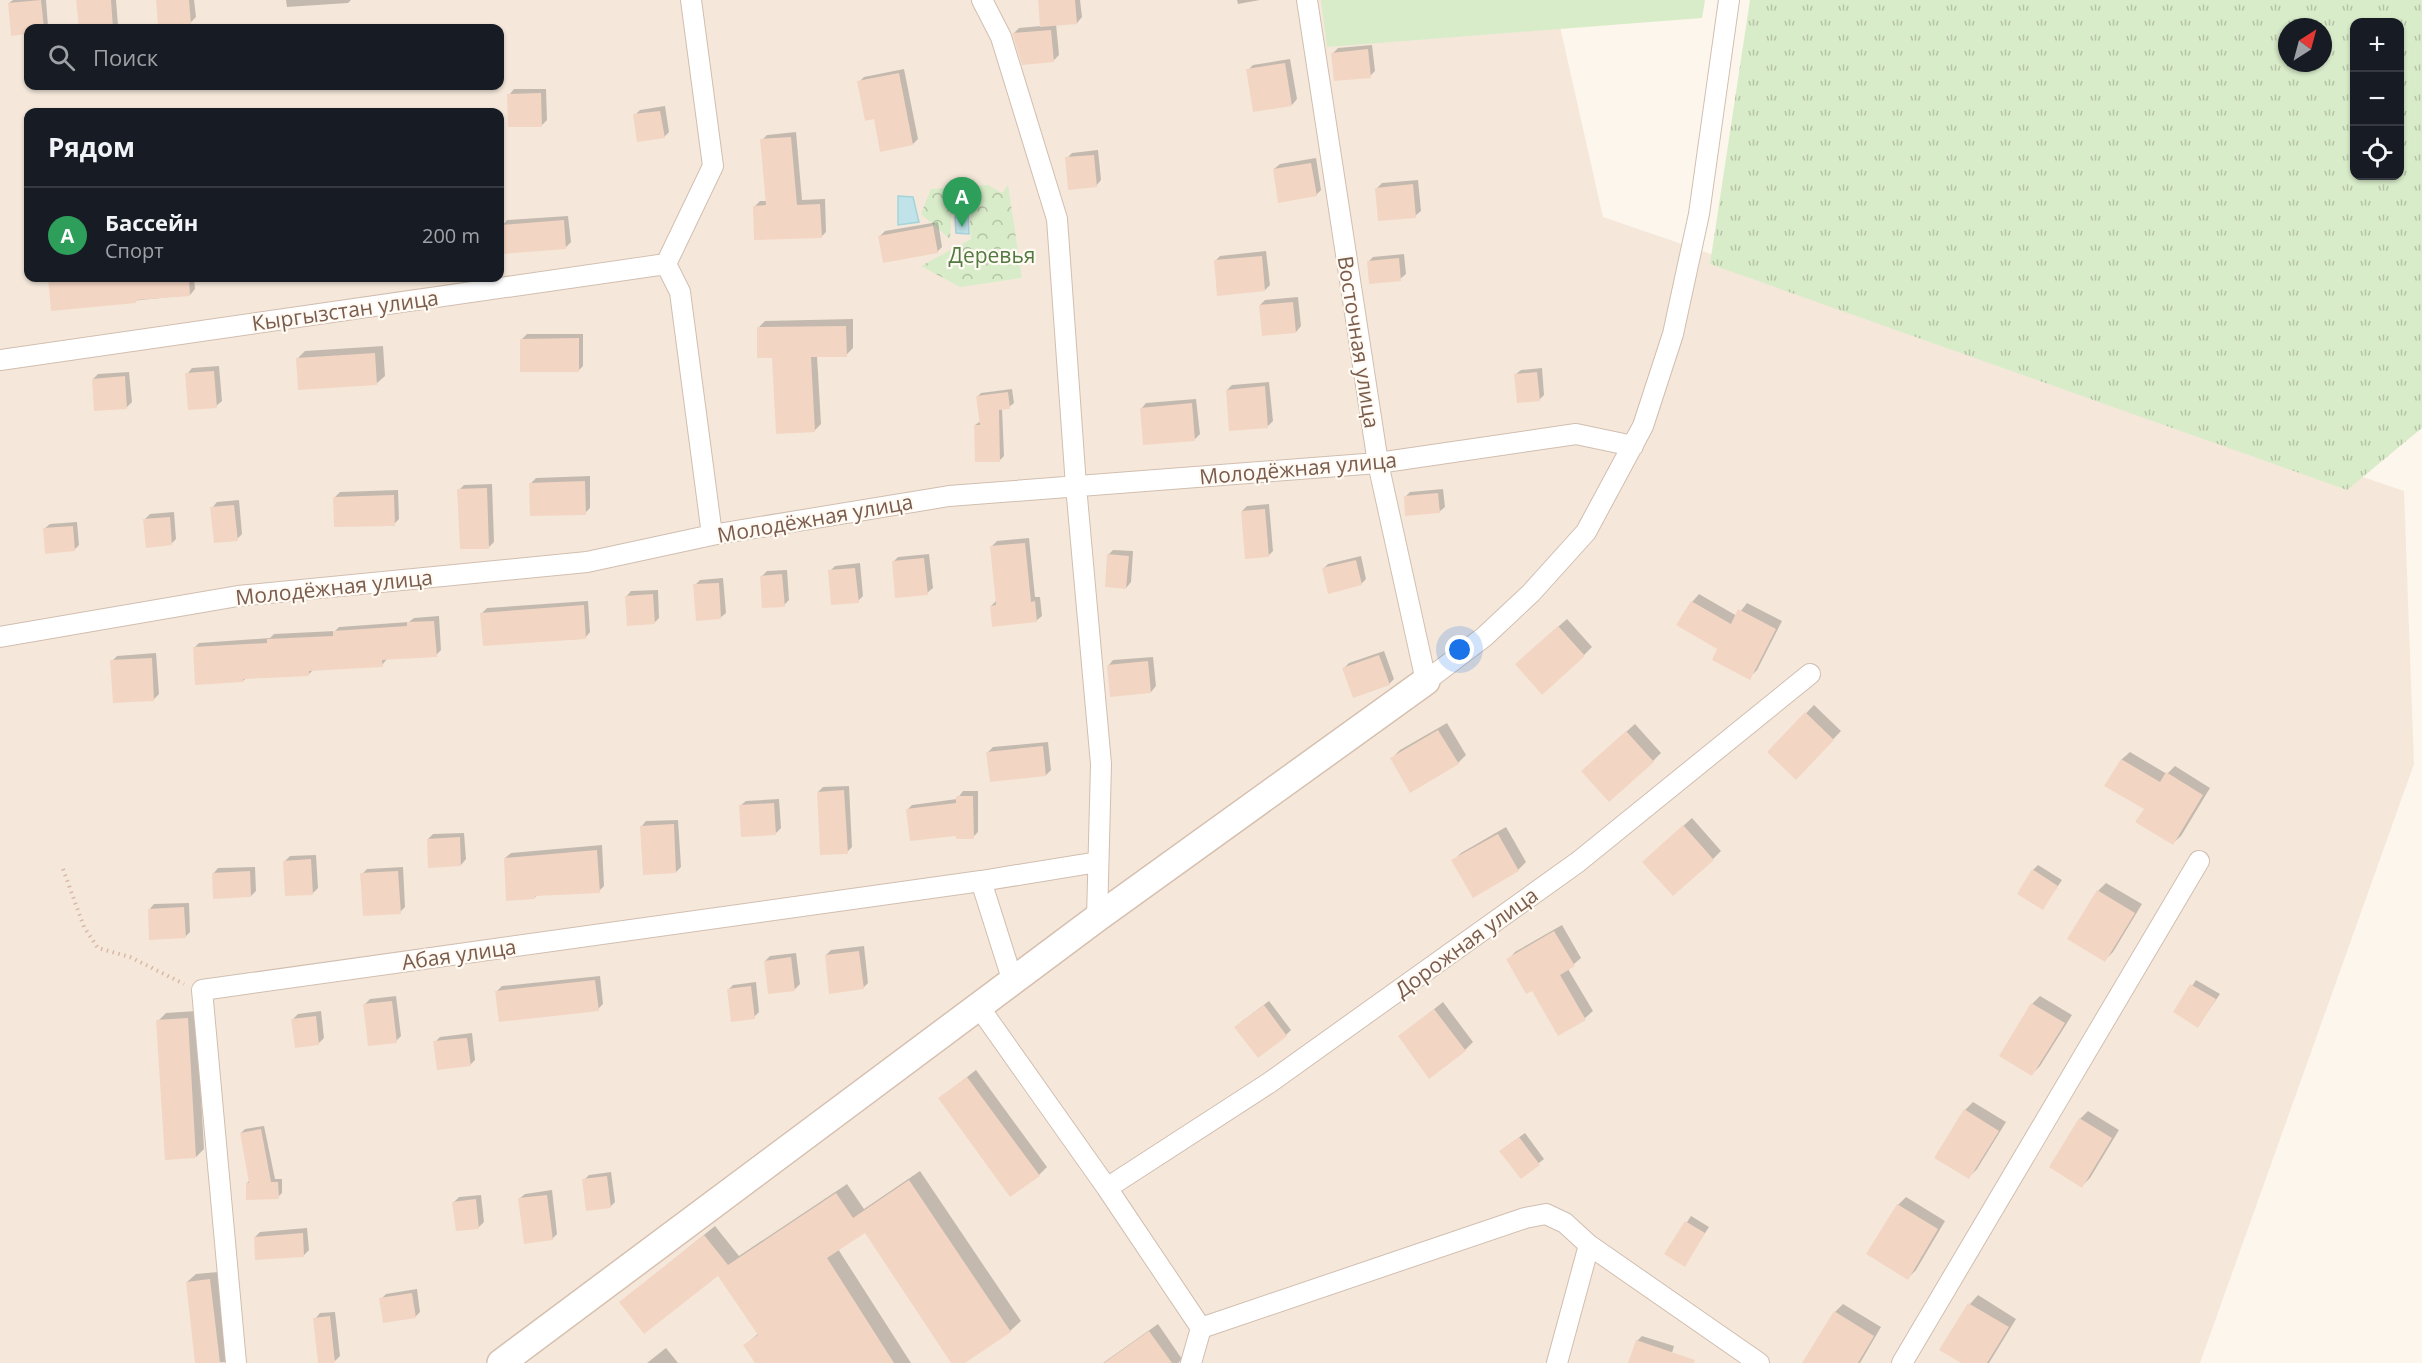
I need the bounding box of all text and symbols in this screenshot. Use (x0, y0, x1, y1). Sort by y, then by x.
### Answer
north arrow (2278, 18, 2332, 72)
map controls (2350, 18, 2404, 180)
button: + (2350, 18, 2404, 72)
search box (24, 24, 504, 90)
icon: search (45, 41, 78, 74)
text: Поиск (93, 42, 158, 72)
button: − (2350, 72, 2404, 126)
button: locate (2350, 126, 2404, 180)
text: Рядом (48, 129, 135, 165)
pin: A (942, 178, 982, 227)
text: Бассейн (105, 207, 198, 237)
text: A (61, 222, 74, 249)
text: 200 m (422, 222, 480, 249)
text: Спорт (105, 237, 164, 264)
park label: Деревья (949, 241, 1035, 269)
street label: Восточная улица (1332, 254, 1386, 430)
street label: Кыргызстан улица (250, 283, 440, 337)
street label: Молодёжная улица (1198, 445, 1398, 491)
street label: Молодёжная улица (715, 487, 915, 549)
street label: Молодёжная улица (234, 563, 434, 611)
your location (1445, 635, 1474, 664)
street label: Дорожная улица (1389, 881, 1543, 1003)
street label: Абая улица (400, 932, 518, 976)

